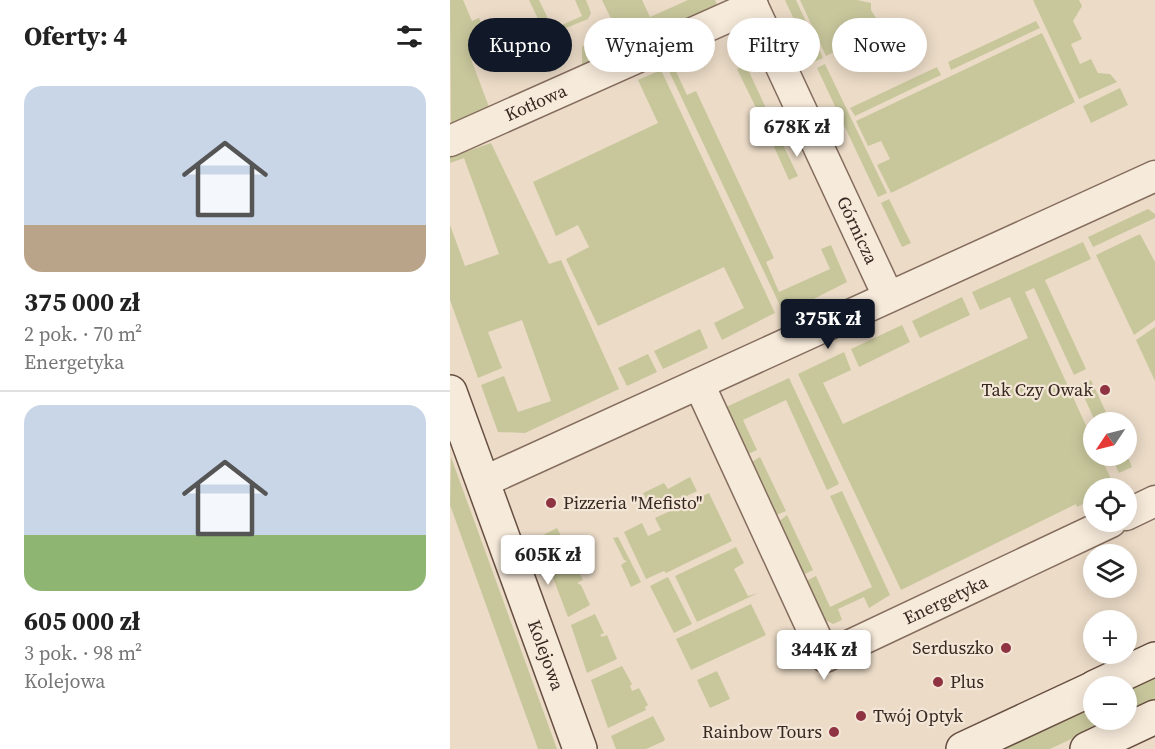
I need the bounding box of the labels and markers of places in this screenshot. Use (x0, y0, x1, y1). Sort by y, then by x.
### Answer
pin: 678K zł (742, 107, 852, 158)
pin: 375K zł (773, 299, 883, 350)
place label: Tak Czy Owak (981, 377, 1093, 402)
marker: Tak Czy Owak (1098, 383, 1112, 397)
place label: Pizzeria "Mefisto" (563, 490, 703, 515)
marker: Pizzeria "Mefisto" (544, 496, 558, 510)
pin: 605K zł (493, 535, 603, 586)
pin: 344K zł (769, 630, 879, 681)
place label: Serduszko (912, 635, 994, 660)
marker: Serduszko (999, 641, 1013, 655)
place label: Plus (950, 669, 984, 694)
marker: Plus (931, 675, 945, 689)
place label: Twój Optyk (873, 703, 963, 728)
marker: Twój Optyk (854, 709, 868, 723)
place label: Rainbow Tours (702, 719, 822, 744)
marker: Rainbow Tours (827, 725, 841, 739)

